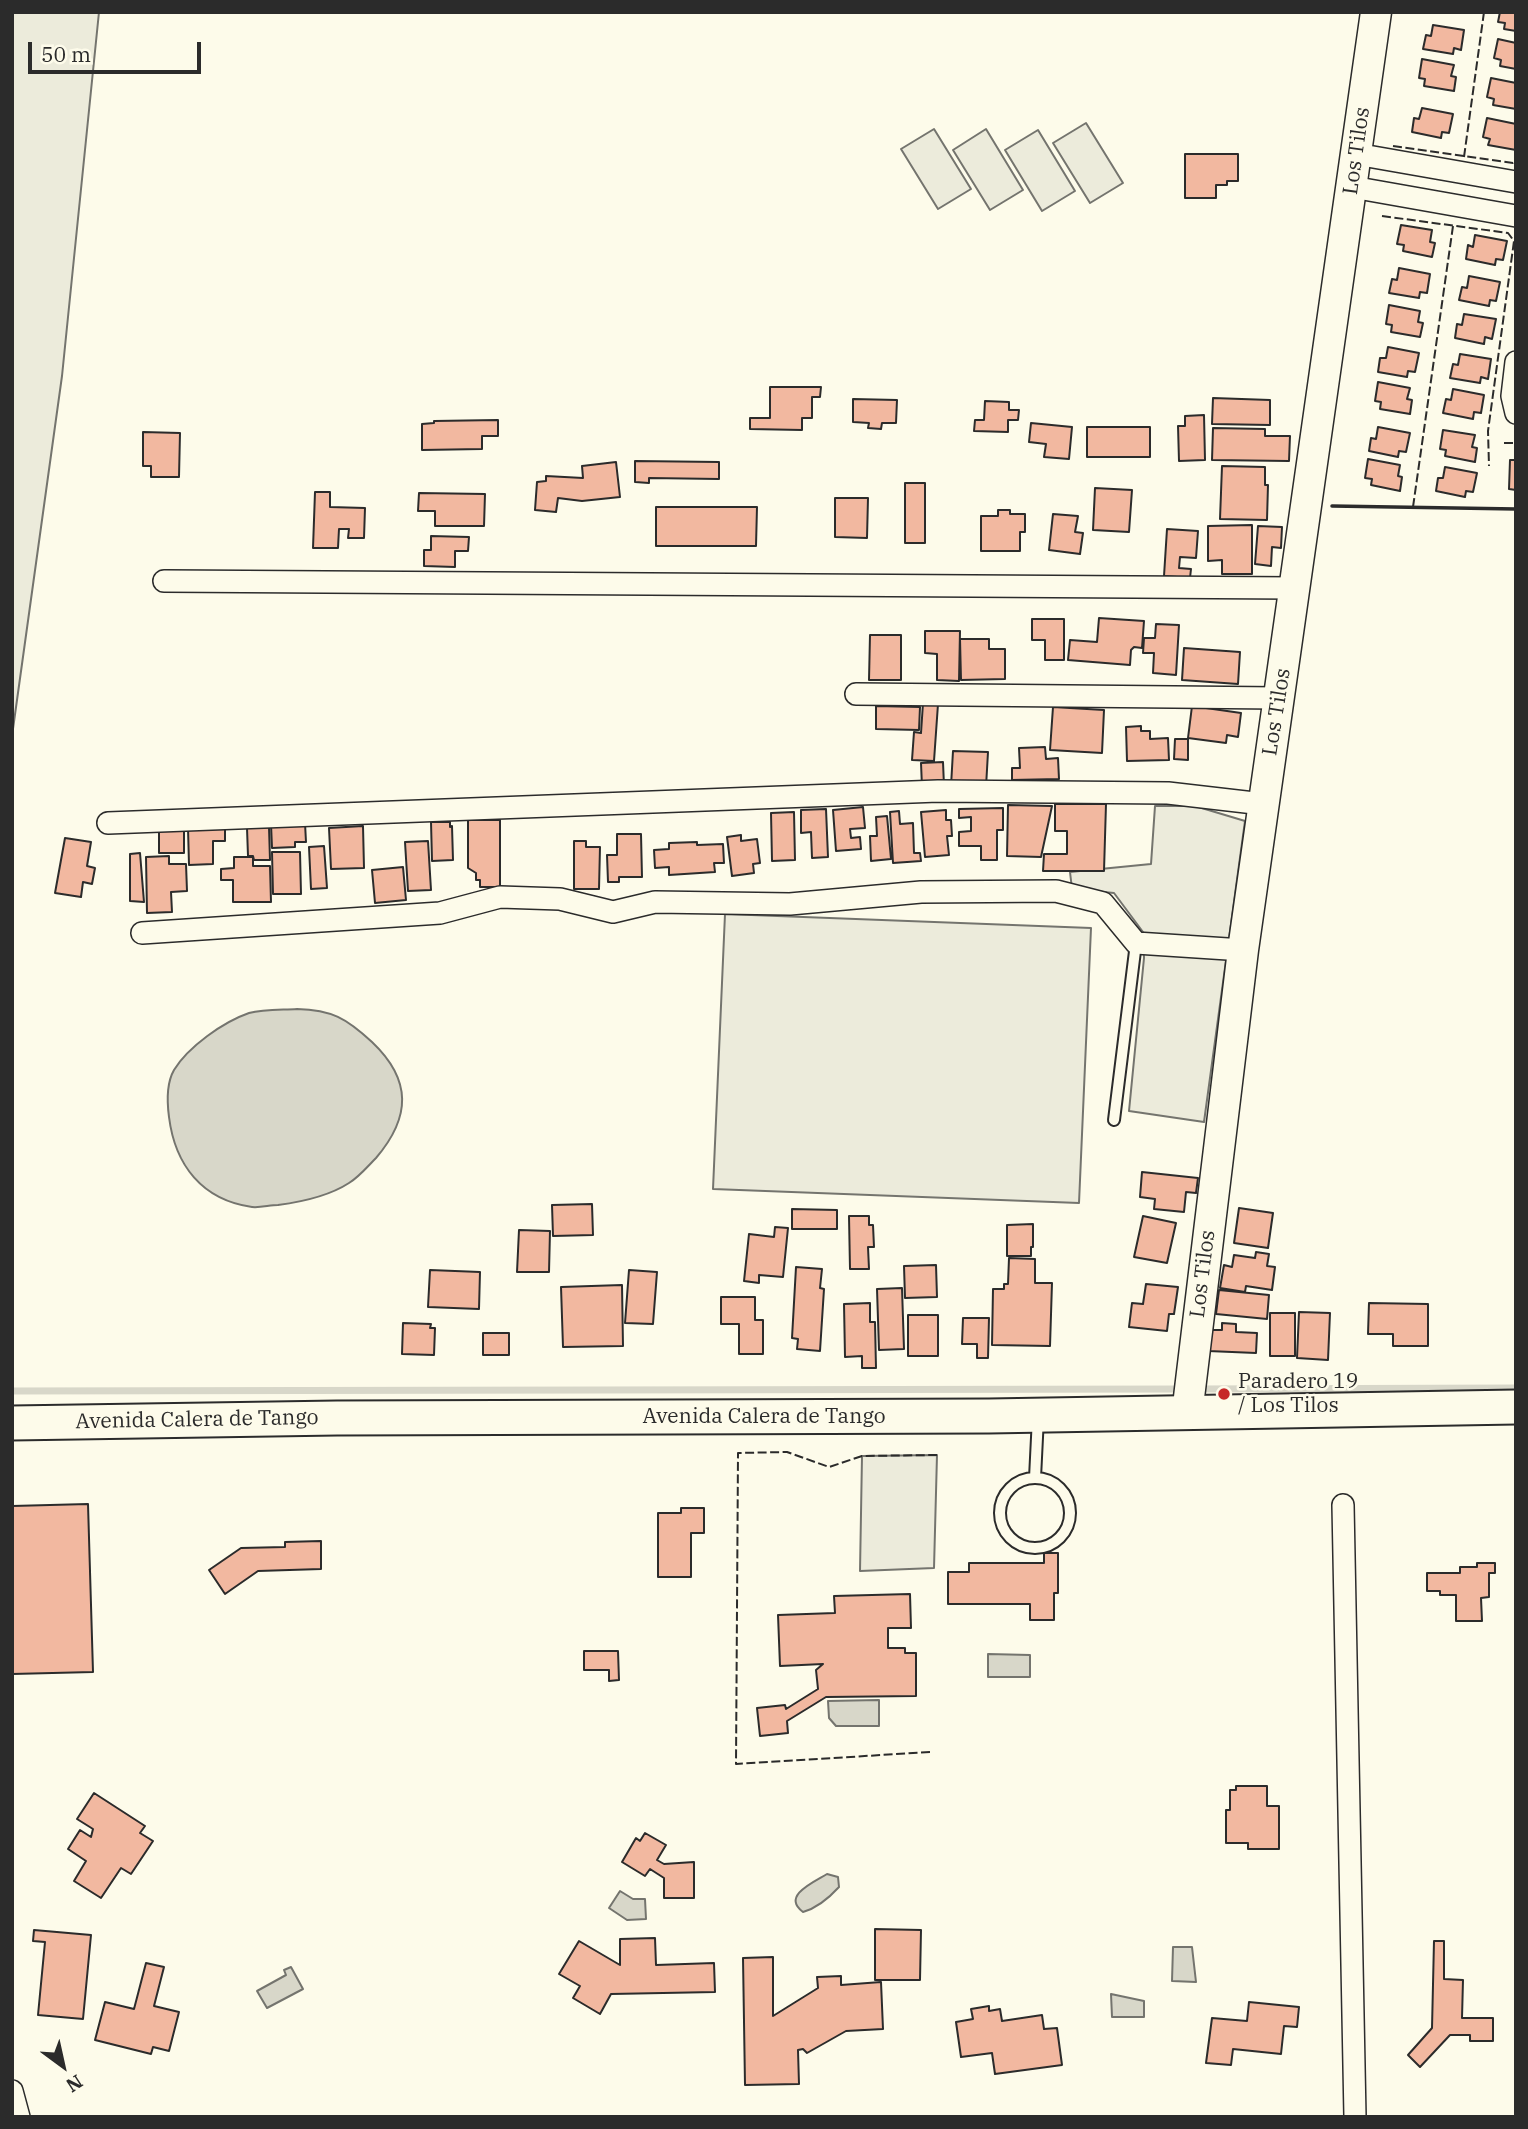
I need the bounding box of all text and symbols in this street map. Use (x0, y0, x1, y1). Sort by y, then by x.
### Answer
scale bar (32, 28, 205, 72)
text: 50 m (41, 40, 91, 68)
street label: Los Tilos (1338, 106, 1376, 196)
street label: Los Tilos (1258, 667, 1296, 757)
street label: Los Tilos (1185, 1229, 1221, 1319)
place label: Paradero 19 / Los Tilos (1238, 1369, 1358, 1419)
marker: Paradero 19 / Los Tilos (1216, 1386, 1232, 1402)
street label: Avenida Calera de Tango (642, 1404, 886, 1430)
street label: Avenida Calera de Tango (75, 1405, 319, 1435)
north arrow (28, 2031, 98, 2101)
text: N (62, 2069, 87, 2098)

